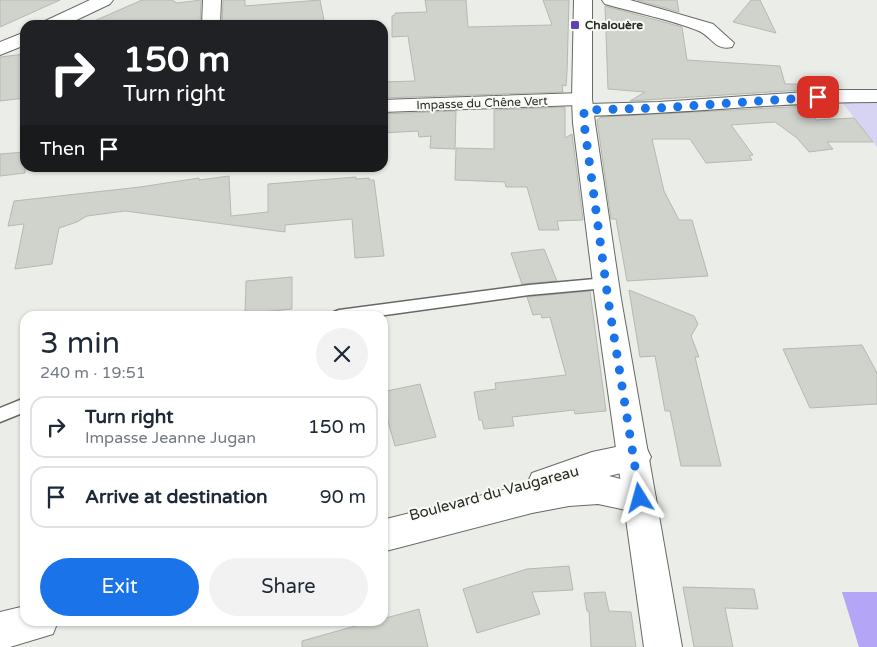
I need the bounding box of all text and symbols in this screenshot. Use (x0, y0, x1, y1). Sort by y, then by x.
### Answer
place label: Chalouère (585, 18, 643, 32)
marker: Chalouère (569, 19, 581, 31)
text: 150 m (123, 39, 230, 81)
icon: right (40, 40, 105, 105)
pin (797, 76, 839, 118)
text: Turn right (123, 81, 225, 107)
icon: arrive (804, 83, 832, 111)
street label: Impasse du Chêne Vert (416, 94, 548, 112)
icon: arrive (95, 135, 123, 163)
text: Then (40, 138, 85, 160)
text: 3 min (40, 325, 120, 362)
button: close (316, 328, 368, 380)
text: 240 m · 19:51 (40, 363, 146, 383)
text: Turn right (85, 406, 173, 428)
icon: right (42, 413, 70, 441)
text: 150 m (308, 416, 366, 438)
text: Impasse Jeanne Jugan (85, 428, 256, 448)
street label: Boulevard du Vaugareau (407, 462, 581, 524)
position arrow (613, 471, 665, 523)
icon: arrive (42, 483, 70, 511)
text: Arrive at destination (85, 486, 268, 508)
text: 90 m (320, 486, 366, 508)
button: Exit (40, 558, 199, 616)
button: Share (209, 558, 368, 616)

